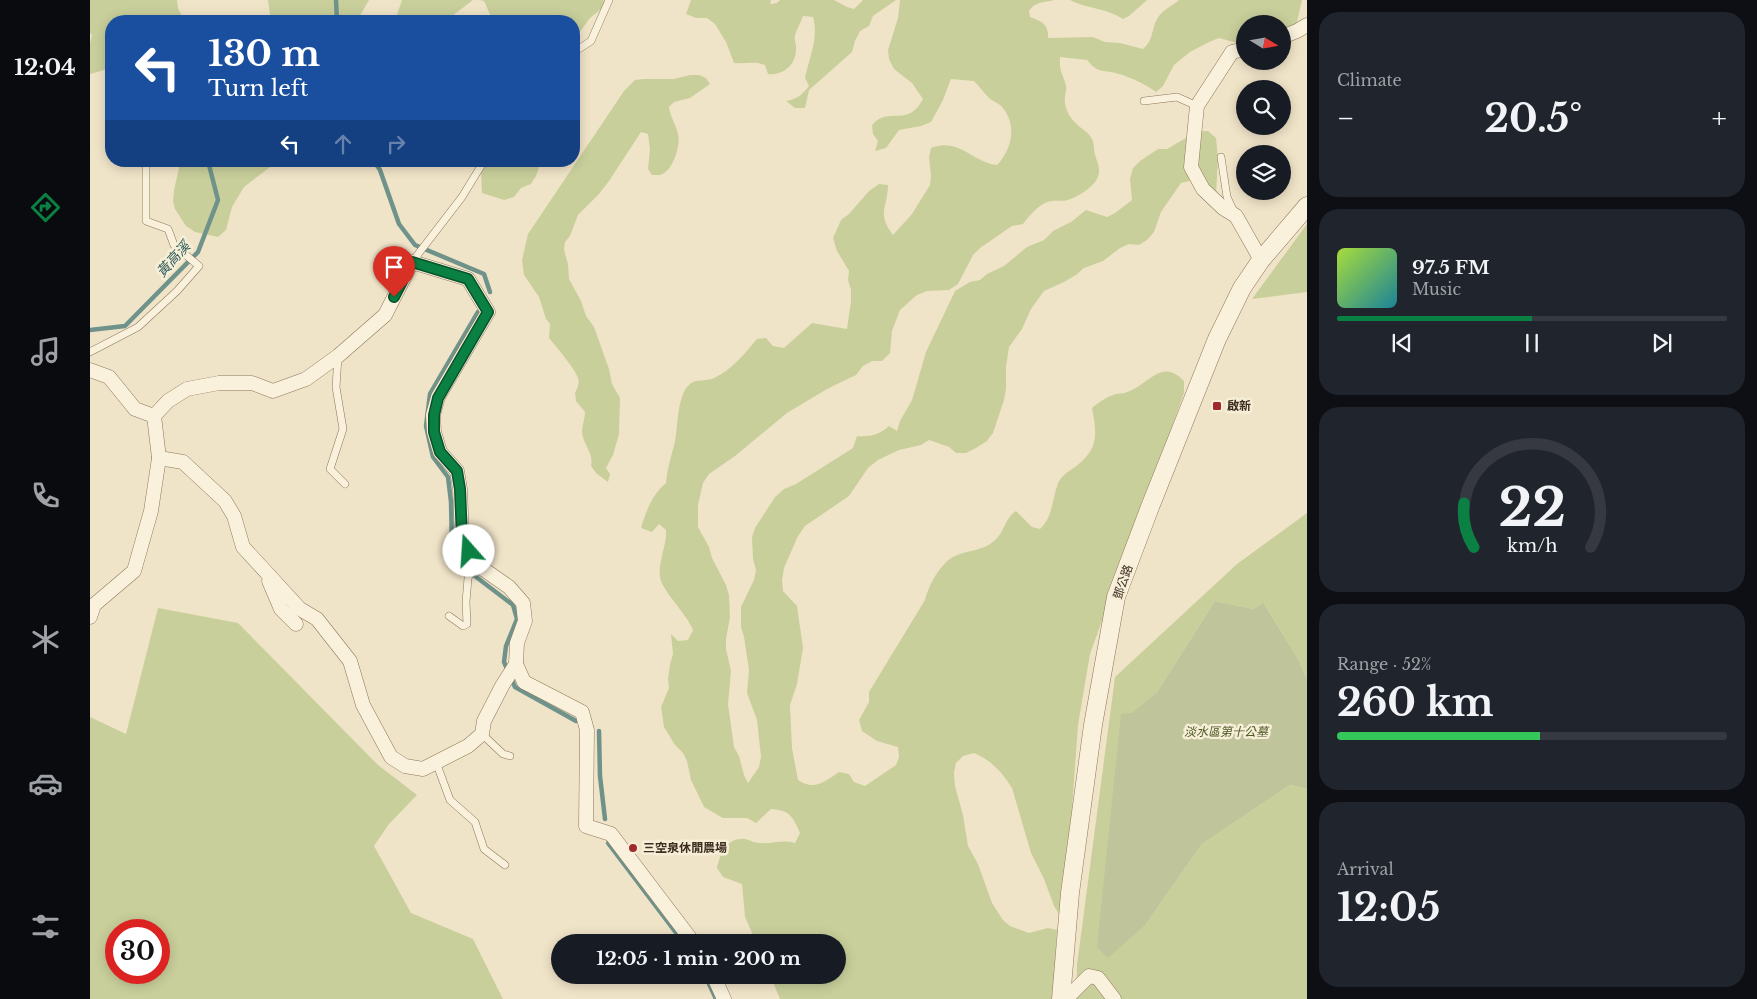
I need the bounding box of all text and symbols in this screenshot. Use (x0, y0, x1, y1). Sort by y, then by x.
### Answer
north arrow (1236, 15, 1291, 70)
map controls (1236, 15, 1291, 200)
text: 130 m (208, 32, 320, 75)
icon: left (125, 35, 190, 100)
text: 12:04 (14, 54, 76, 81)
text: Climate (1337, 70, 1402, 90)
text: Turn left (208, 75, 308, 102)
button: search (1236, 80, 1291, 135)
text: 20.5° (1484, 95, 1582, 142)
text: − (1337, 101, 1355, 136)
text: + (1712, 101, 1727, 136)
icon: left (276, 130, 304, 158)
icon: ahead (329, 130, 357, 158)
icon: right (382, 130, 410, 158)
button: layers (1236, 145, 1291, 200)
icon: directions (28, 190, 63, 225)
water label: 黃高溪 (152, 236, 195, 281)
pin (373, 246, 415, 297)
icon: arrive (380, 253, 408, 281)
text: 97.5 FM (1412, 256, 1490, 279)
text: Music (1412, 279, 1461, 299)
icon: previous (1388, 329, 1416, 357)
icon: pause (1518, 329, 1546, 357)
icon: next (1648, 329, 1676, 357)
icon: music (28, 334, 63, 369)
place label: 啟新 (1227, 398, 1251, 413)
marker: 啟新 (1211, 400, 1223, 412)
text: 22 (1498, 476, 1566, 540)
icon: phone (28, 478, 63, 513)
position arrow (442, 524, 494, 576)
text: km/h (1507, 535, 1557, 557)
street label: 鄧公路 (1110, 562, 1135, 601)
icon: climate (28, 622, 63, 657)
text: Range · 52% (1337, 654, 1432, 674)
text: 260 km (1337, 679, 1493, 726)
park label: 淡水區第十公墓 (1184, 724, 1270, 739)
icon: car (28, 766, 63, 801)
place label: 三空泉休閒農場 (643, 840, 727, 855)
marker: 三空泉休閒農場 (627, 842, 639, 854)
text: Arrival (1337, 859, 1394, 879)
text: 12:05 (1337, 884, 1440, 931)
icon: filters (28, 909, 63, 944)
speed limit sign: 30 (105, 919, 170, 984)
text: 12:05 · 1 min · 200 m (596, 947, 801, 970)

